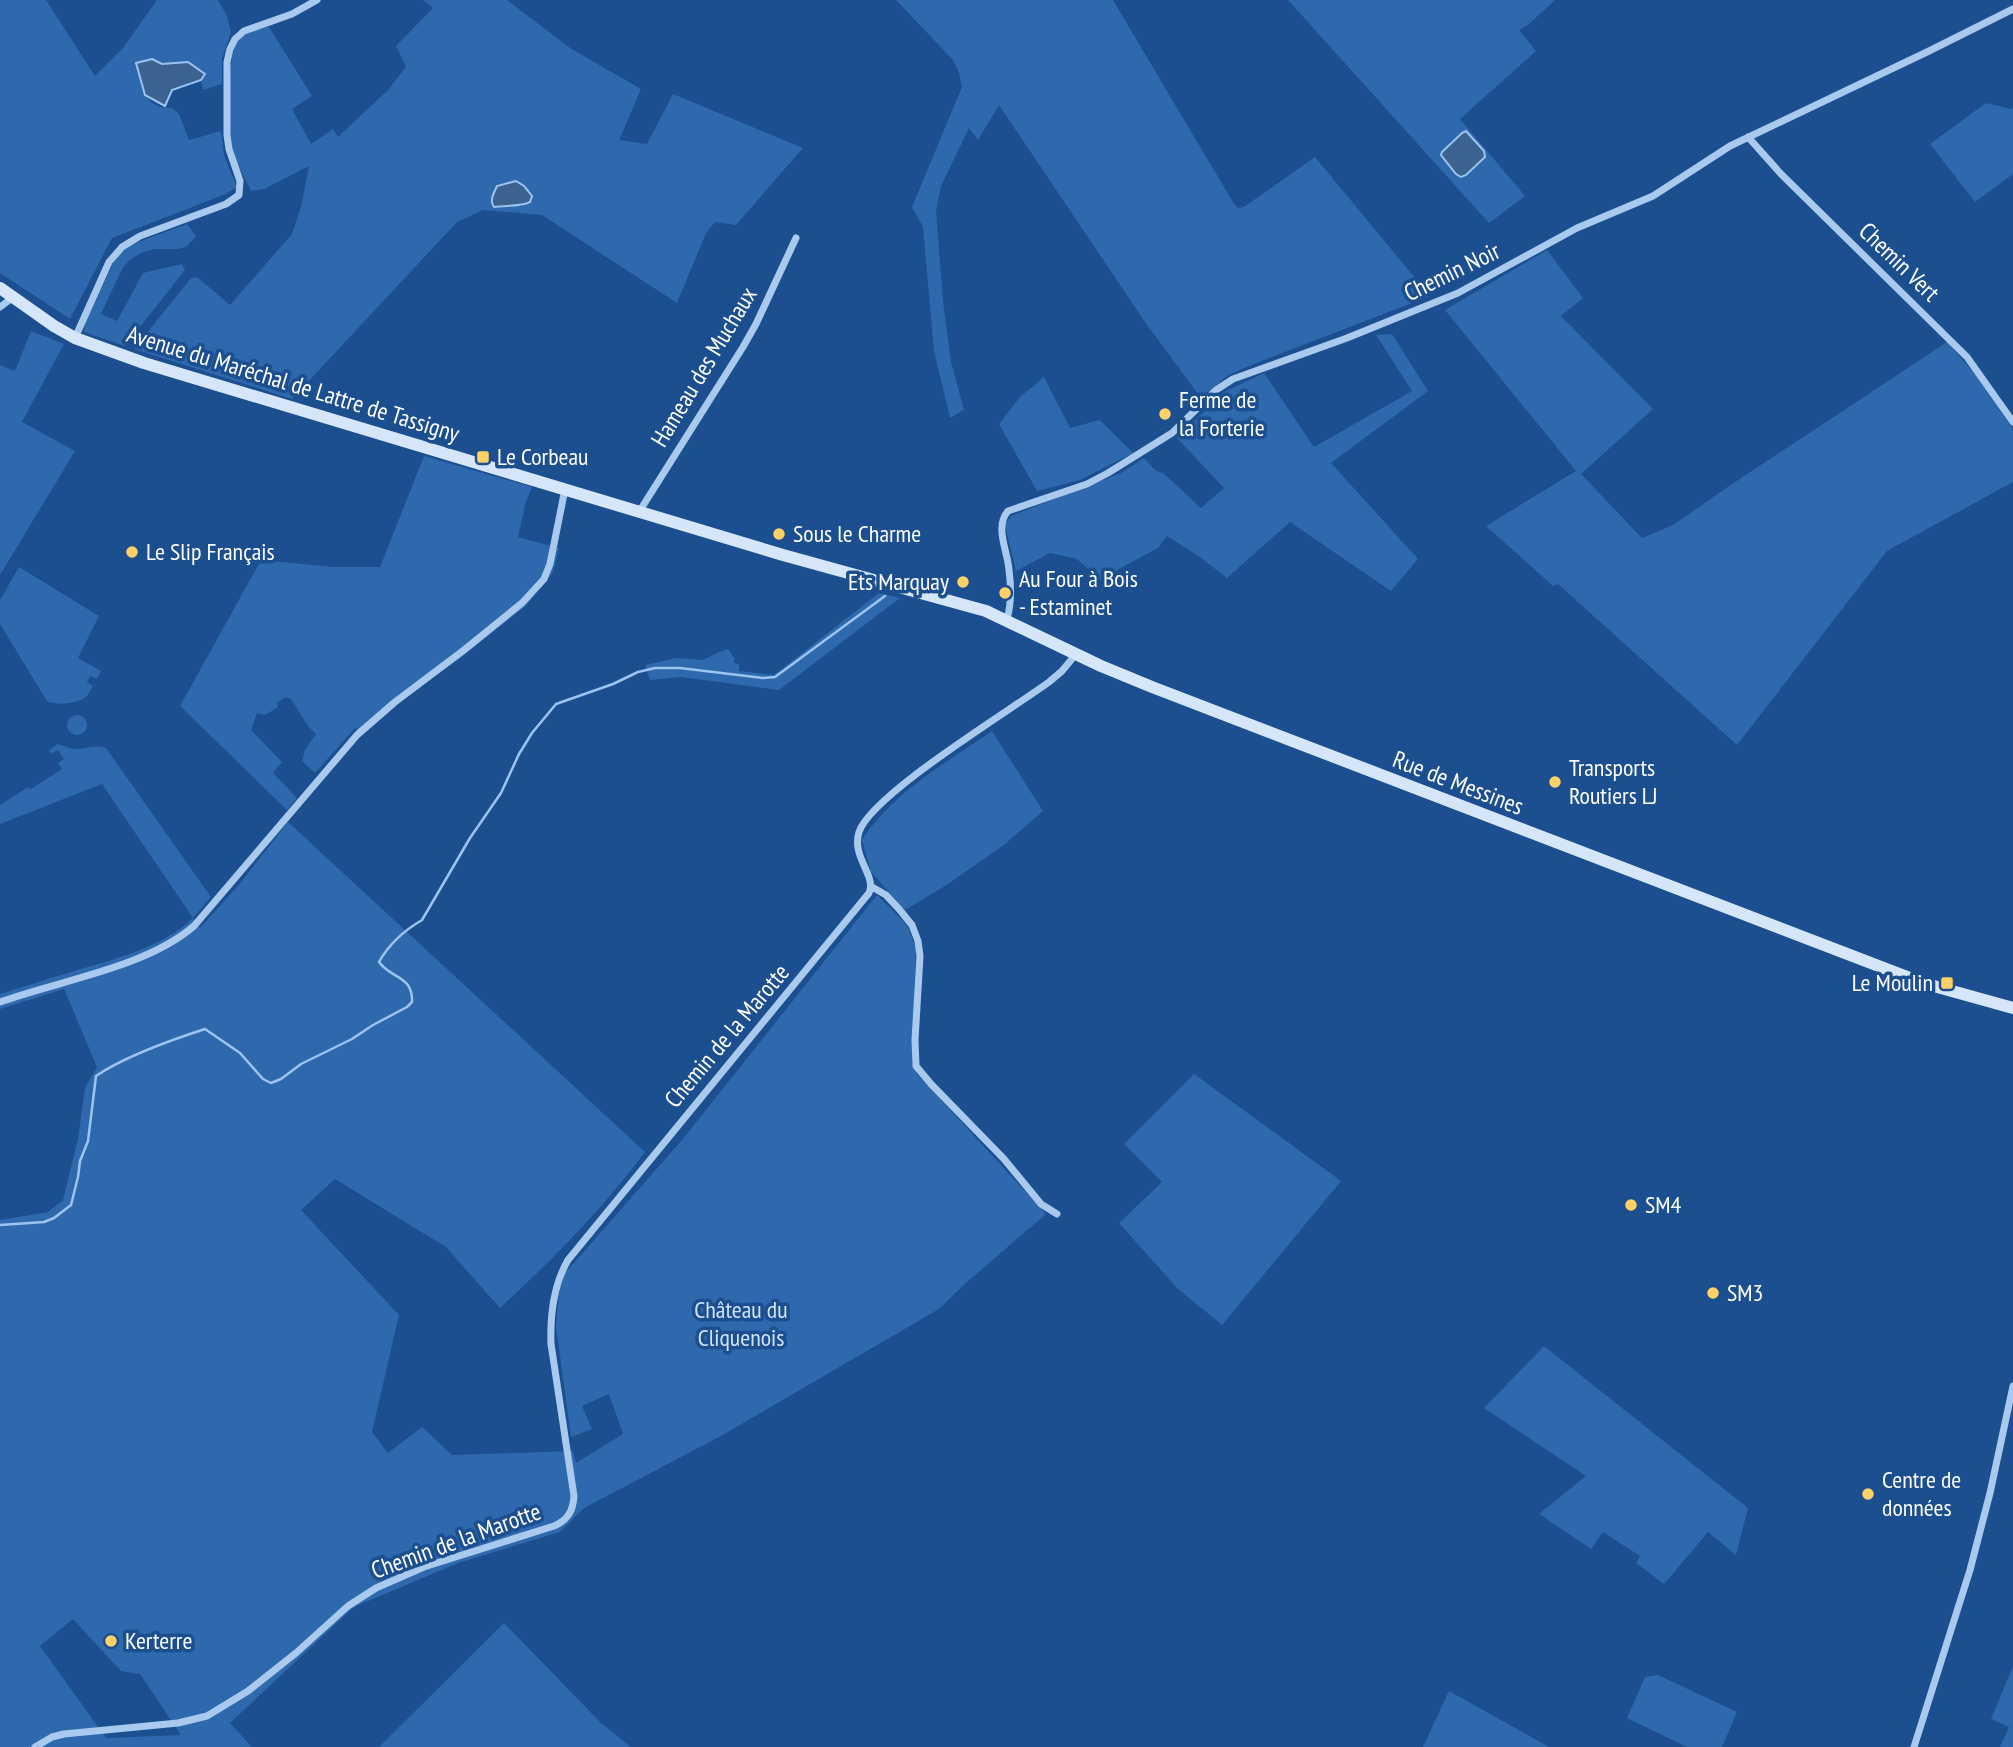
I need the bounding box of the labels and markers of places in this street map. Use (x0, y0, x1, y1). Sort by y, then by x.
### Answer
place label: Ferme de la Forterie (1179, 384, 1265, 443)
marker: Ferme de la Forterie (1157, 406, 1173, 422)
place label: Le Corbeau (497, 441, 589, 472)
marker: Le Corbeau (475, 449, 491, 465)
place label: Sous le Charme (793, 518, 921, 549)
marker: Sous le Charme (771, 526, 787, 542)
place label: Le Slip Français (146, 536, 275, 567)
marker: Le Slip Français (124, 544, 140, 560)
place label: Au Four à Bois - Estaminet (1019, 563, 1138, 622)
place label: Ets Marquay (848, 566, 949, 597)
marker: Ets Marquay (955, 574, 971, 590)
marker: Au Four à Bois - Estaminet (997, 585, 1013, 601)
place label: Transports Routiers LJ (1569, 752, 1658, 811)
marker: Transports Routiers LJ (1547, 774, 1563, 790)
place label: Le Moulin (1852, 967, 1933, 998)
marker: Le Moulin (1939, 975, 1955, 991)
place label: SM4 (1645, 1189, 1682, 1220)
marker: SM4 (1623, 1197, 1639, 1213)
place label: SM3 (1727, 1277, 1763, 1308)
marker: SM3 (1705, 1285, 1721, 1301)
place label: Centre de données (1882, 1464, 1961, 1523)
marker: Centre de données (1860, 1486, 1876, 1502)
place label: Kerterre (125, 1625, 192, 1656)
marker: Kerterre (103, 1633, 119, 1649)

